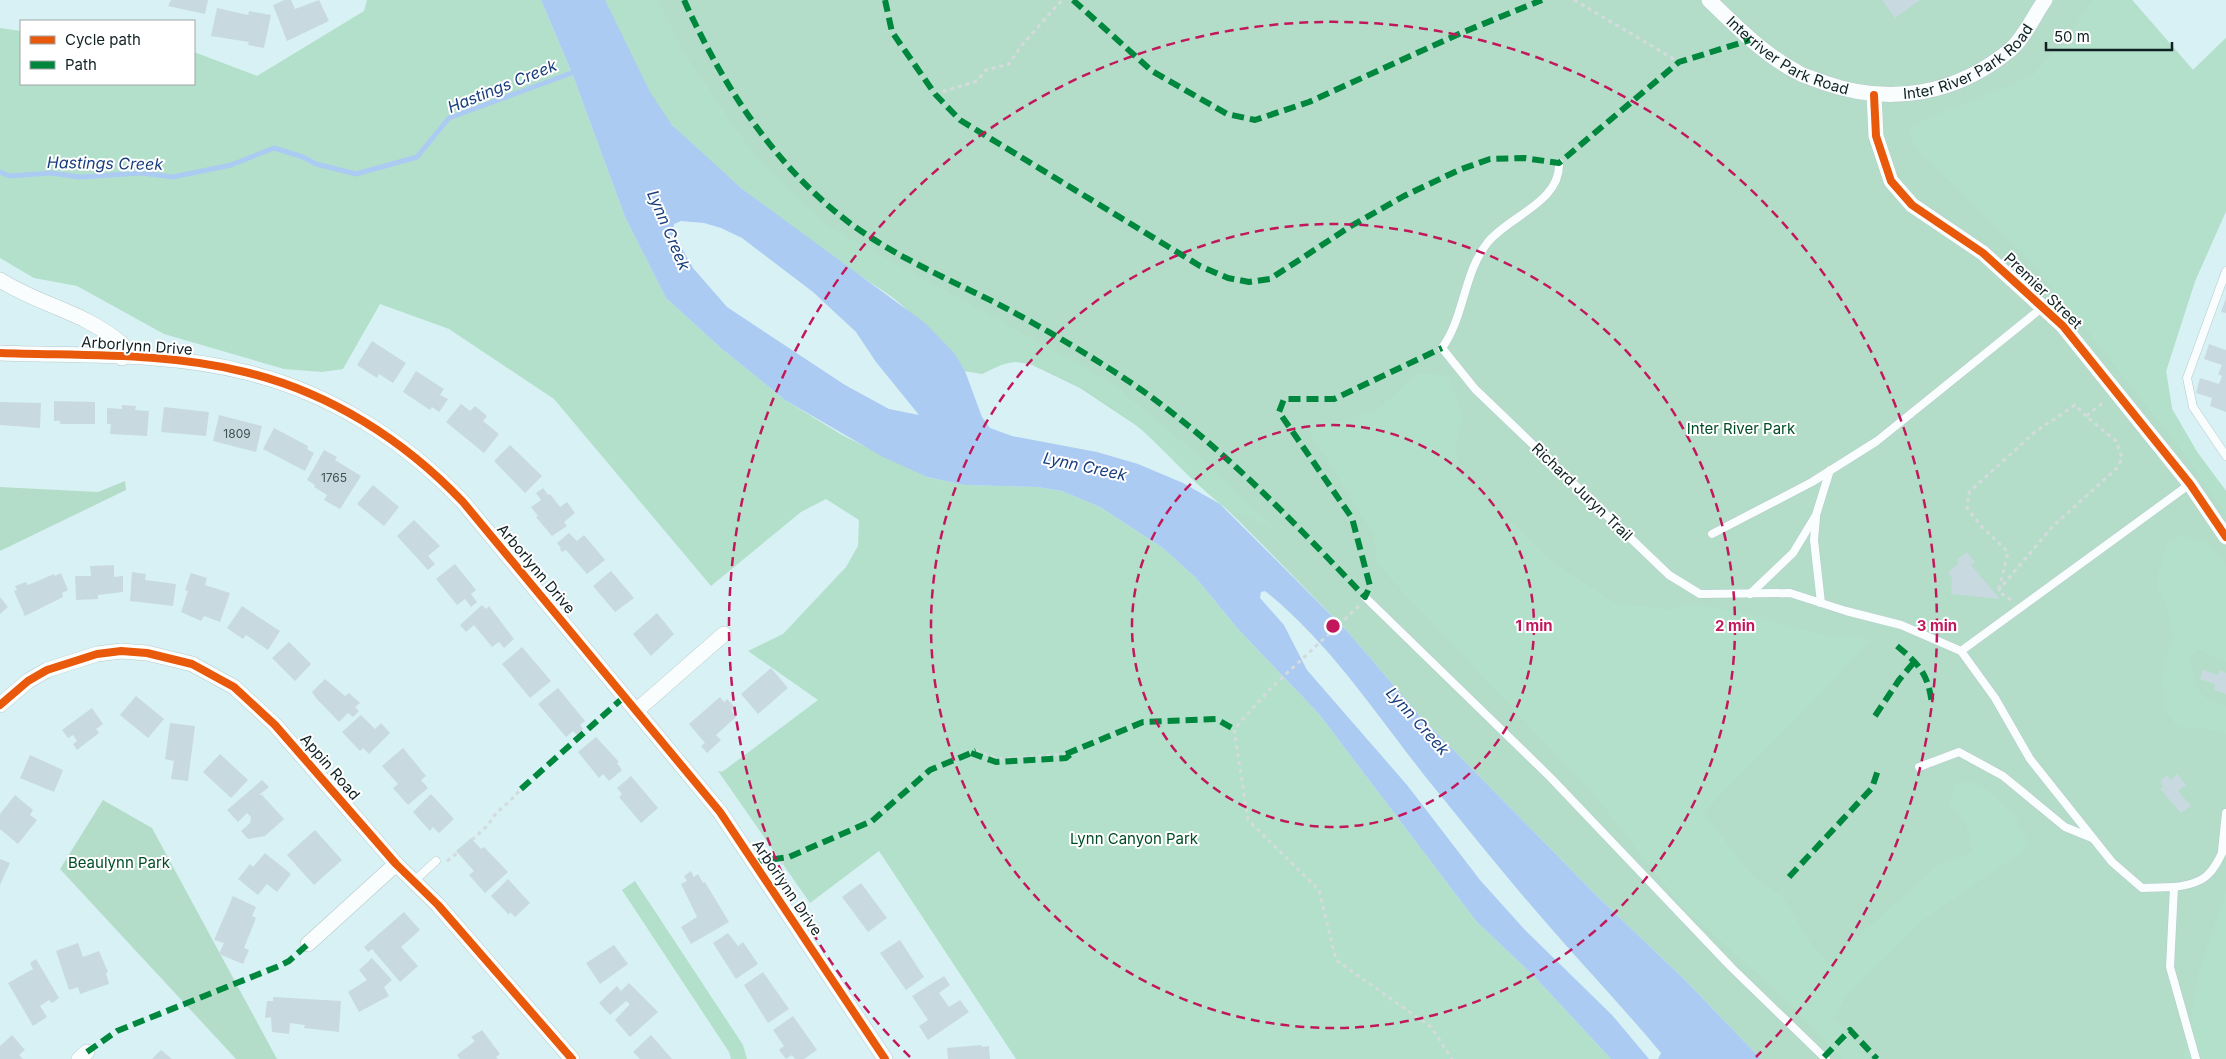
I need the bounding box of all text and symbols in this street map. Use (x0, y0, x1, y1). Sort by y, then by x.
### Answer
street label: Interriver Park Road (1722, 12, 1851, 98)
legend (20, 20, 195, 85)
street label: Inter River Park Road (1902, 20, 2037, 103)
scale bar (2046, 20, 2172, 52)
text: 50 m (2054, 27, 2090, 46)
text: Cycle path (65, 30, 141, 49)
text: Path (65, 55, 97, 74)
water label: Hastings Creek (444, 55, 560, 117)
water label: Hastings Creek (47, 152, 163, 174)
water label: Lynn Creek (643, 187, 695, 273)
street label: Premier Street (2000, 249, 2086, 333)
street label: Arborlynn Drive (81, 332, 193, 359)
park label: Inter River Park (1687, 419, 1796, 438)
house number: 1809 (223, 426, 251, 441)
street label: Richard Juryn Trail (1528, 439, 1637, 545)
water label: Lynn Creek (1041, 447, 1129, 485)
house number: 1765 (321, 470, 347, 485)
street label: Arborlynn Drive (493, 520, 580, 618)
text: 1 min (1515, 616, 1553, 635)
text: 2 min (1715, 616, 1755, 635)
text: 3 min (1917, 616, 1957, 635)
centre of rings (1324, 617, 1342, 635)
water label: Lynn Creek (1382, 683, 1454, 759)
street label: Appin Road (296, 730, 364, 804)
park label: Lynn Canyon Park (1070, 829, 1199, 848)
street label: Arborlynn Drive (748, 836, 826, 939)
park label: Beaulynn Park (68, 853, 171, 872)

